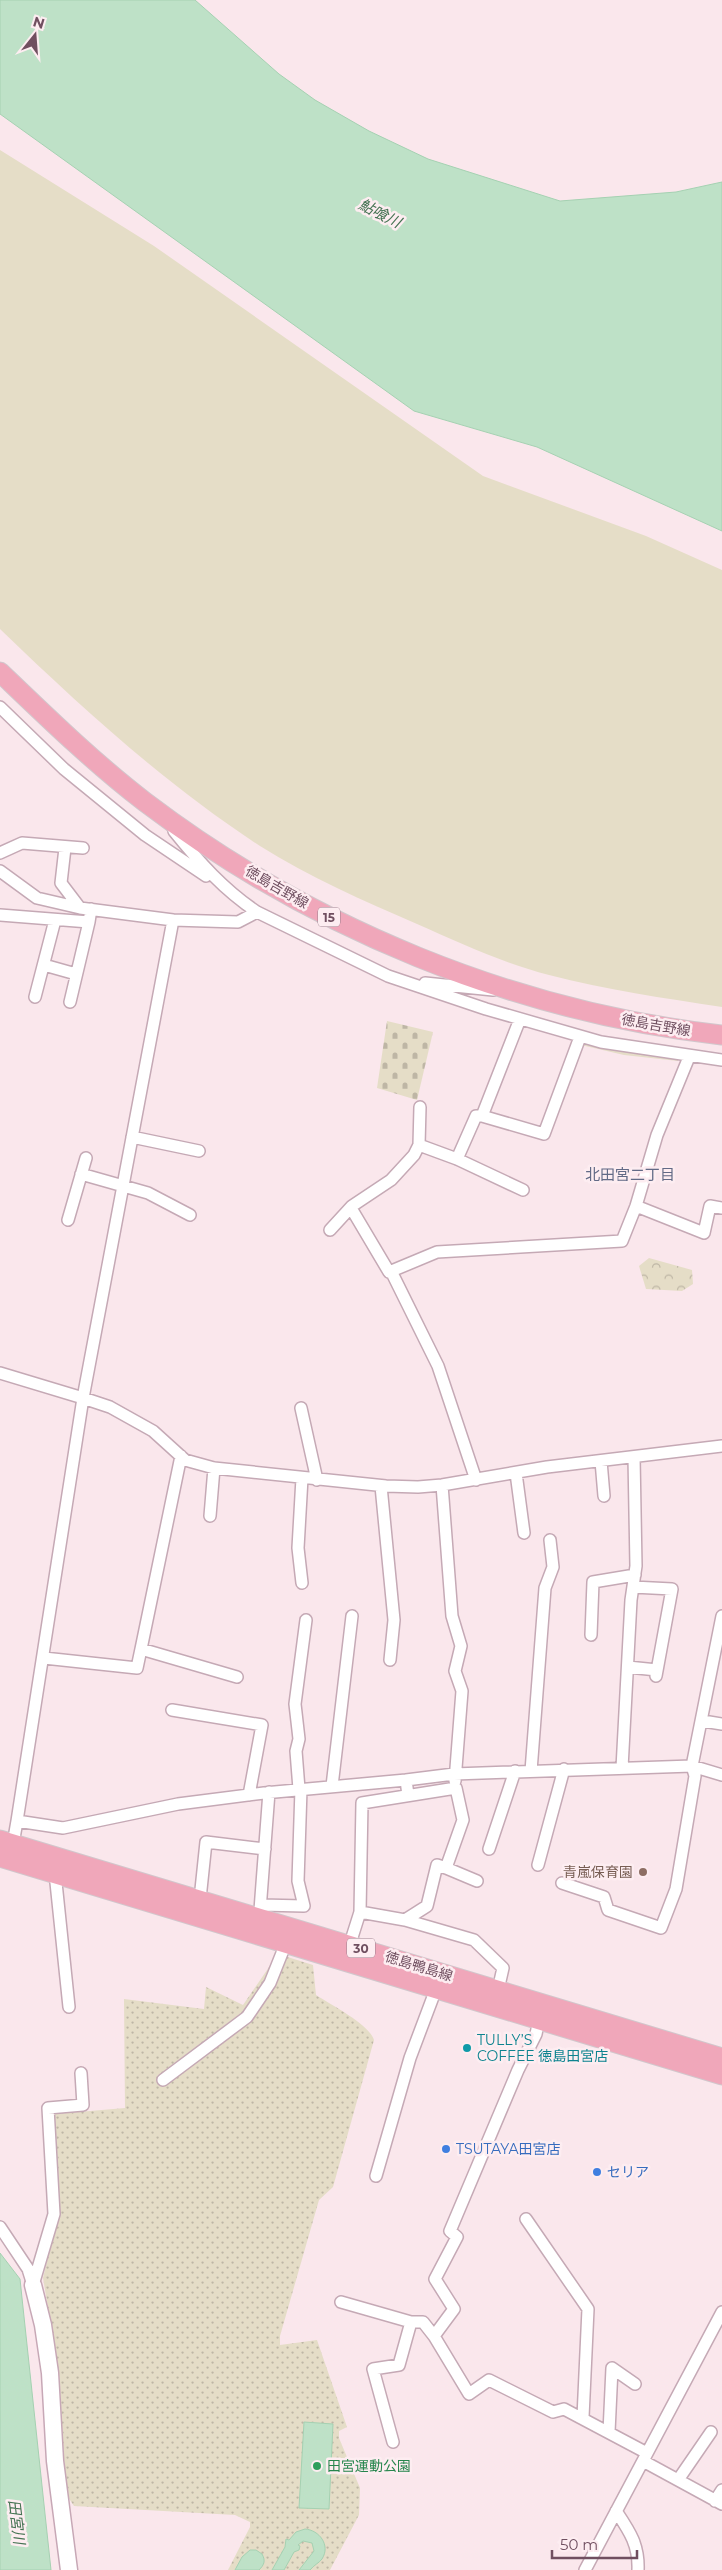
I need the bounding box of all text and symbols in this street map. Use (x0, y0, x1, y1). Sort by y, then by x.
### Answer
north arrow (10, 10, 60, 60)
text: N (31, 12, 47, 33)
water label: 鮎喰川 (356, 194, 406, 233)
street label: 徳島吉野線 (242, 862, 312, 912)
road number: 15 (318, 908, 340, 926)
street label: 徳島吉野線 (620, 1010, 692, 1040)
district label: 北田宮二丁目 (585, 1165, 675, 1184)
place label: 青嵐保育園 (563, 1863, 633, 1881)
marker: 青嵐保育園 (637, 1866, 649, 1878)
road number: 30 (347, 1939, 375, 1958)
street label: 徳島鴨島線 (383, 1947, 455, 1985)
place label: TULLY’S COFFEE 徳島田宮店 (477, 2031, 608, 2065)
marker: TULLY’S COFFEE 徳島田宮店 (461, 2042, 473, 2054)
place label: TSUTAYA田宮店 (456, 2140, 561, 2158)
marker: TSUTAYA田宮店 (440, 2143, 452, 2155)
place label: セリア (607, 2163, 649, 2181)
marker: セリア (591, 2166, 603, 2178)
place label: 田宮運動公園 (327, 2457, 411, 2475)
marker: 田宮運動公園 (311, 2460, 323, 2472)
water label: 田宮川 (5, 2499, 29, 2547)
scale bar (552, 2528, 637, 2560)
text: 50 m (560, 2535, 598, 2554)

